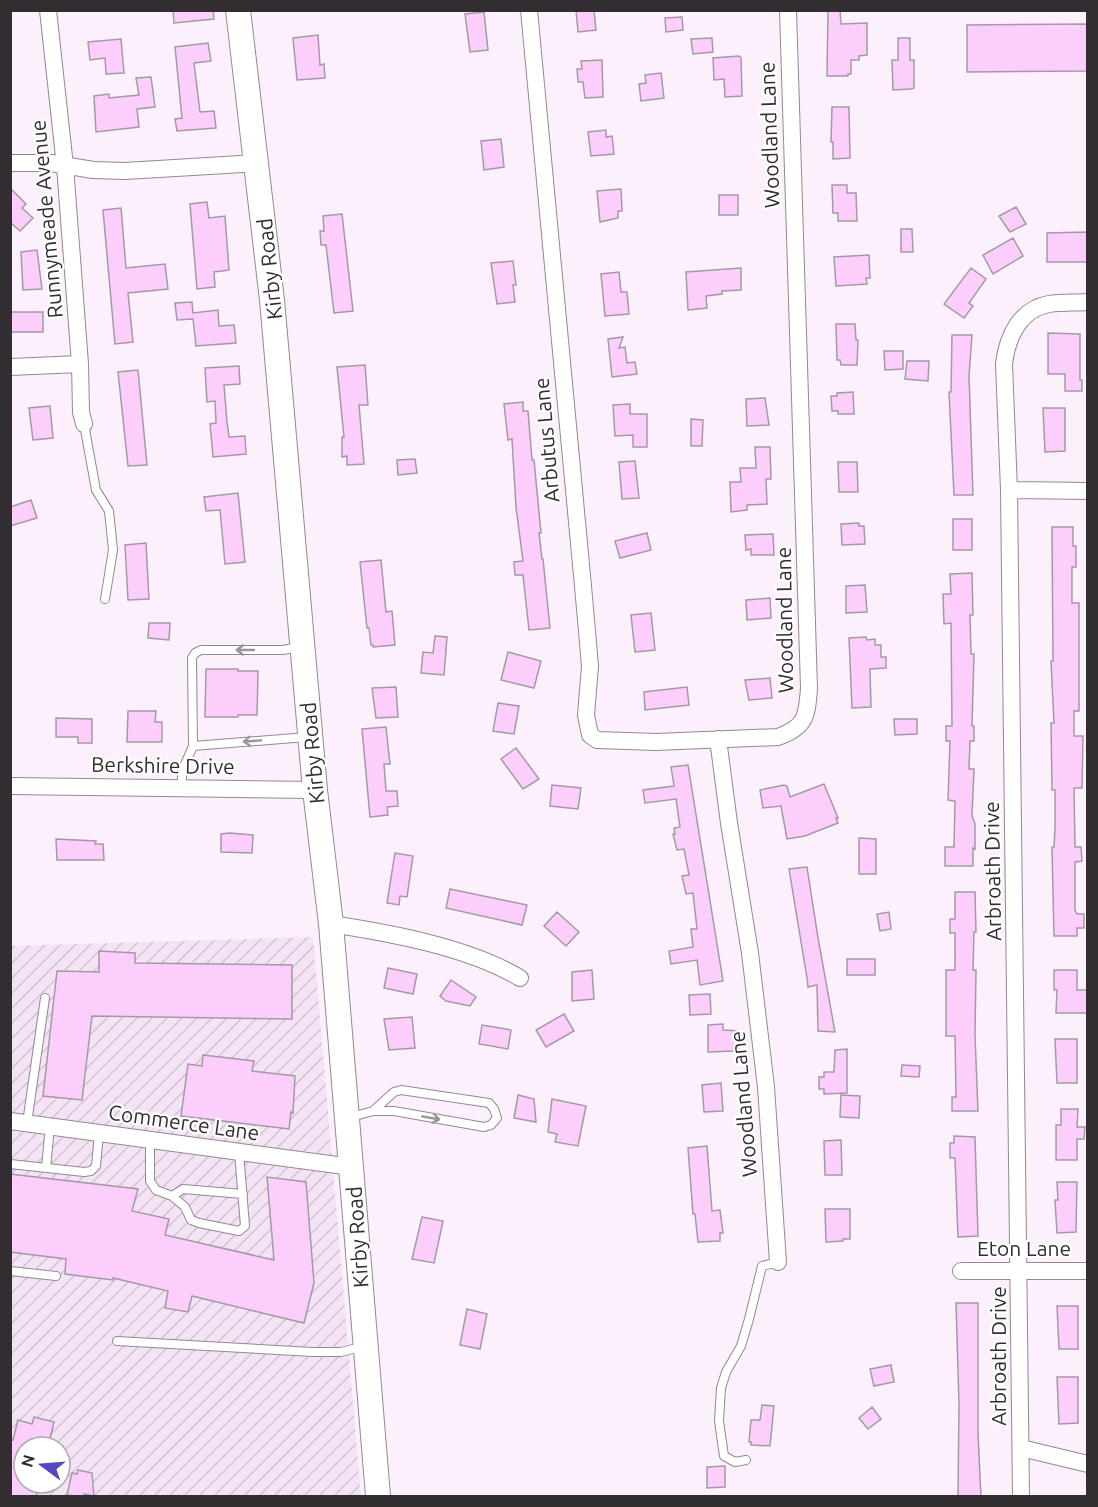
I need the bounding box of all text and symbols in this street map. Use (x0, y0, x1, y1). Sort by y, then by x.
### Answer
street label: Woodland Lane (754, 61, 784, 209)
street label: Runnymeade Avenue (25, 119, 67, 319)
street label: Kirby Road (252, 217, 286, 321)
street label: Arbutus Lane (529, 377, 563, 503)
street label: Woodland Lane (771, 547, 797, 693)
one-way arrow (235, 644, 255, 656)
street label: Kirby Road (296, 701, 328, 805)
one-way arrow (243, 736, 263, 747)
street label: Berkshire Drive (91, 752, 235, 778)
street label: Arbroath Drive (979, 801, 1005, 941)
street label: Woodland Lane (725, 1030, 761, 1178)
street label: Commerce Lane (107, 1100, 261, 1144)
one-way arrow (421, 1113, 440, 1124)
street label: Kirby Road (341, 1185, 373, 1289)
street label: Eton Lane (977, 1236, 1071, 1260)
street label: Arbroath Drive (986, 1286, 1010, 1426)
north arrow (12, 1435, 72, 1495)
text: N (17, 1453, 38, 1469)

